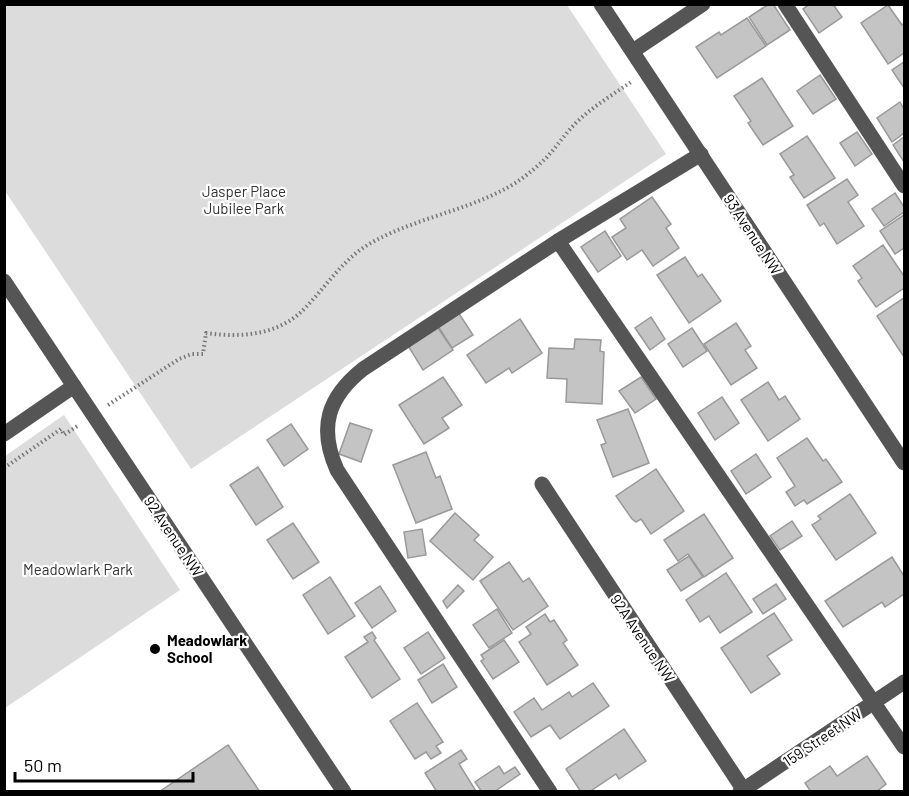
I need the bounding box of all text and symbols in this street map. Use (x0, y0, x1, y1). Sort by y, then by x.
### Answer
park label: Jasper Place Jubilee Park (202, 182, 286, 217)
street label: 93 Avenue NW (720, 190, 786, 278)
street label: 92 Avenue NW (141, 492, 207, 580)
park label: Meadowlark Park (23, 560, 133, 578)
street label: 92A Avenue NW (607, 591, 679, 685)
place label: Meadowlark School (167, 631, 247, 666)
marker: Meadowlark School (148, 642, 162, 656)
street label: 159 Street NW (779, 704, 865, 770)
scale bar (15, 745, 194, 783)
text: 50 m (24, 754, 62, 776)

